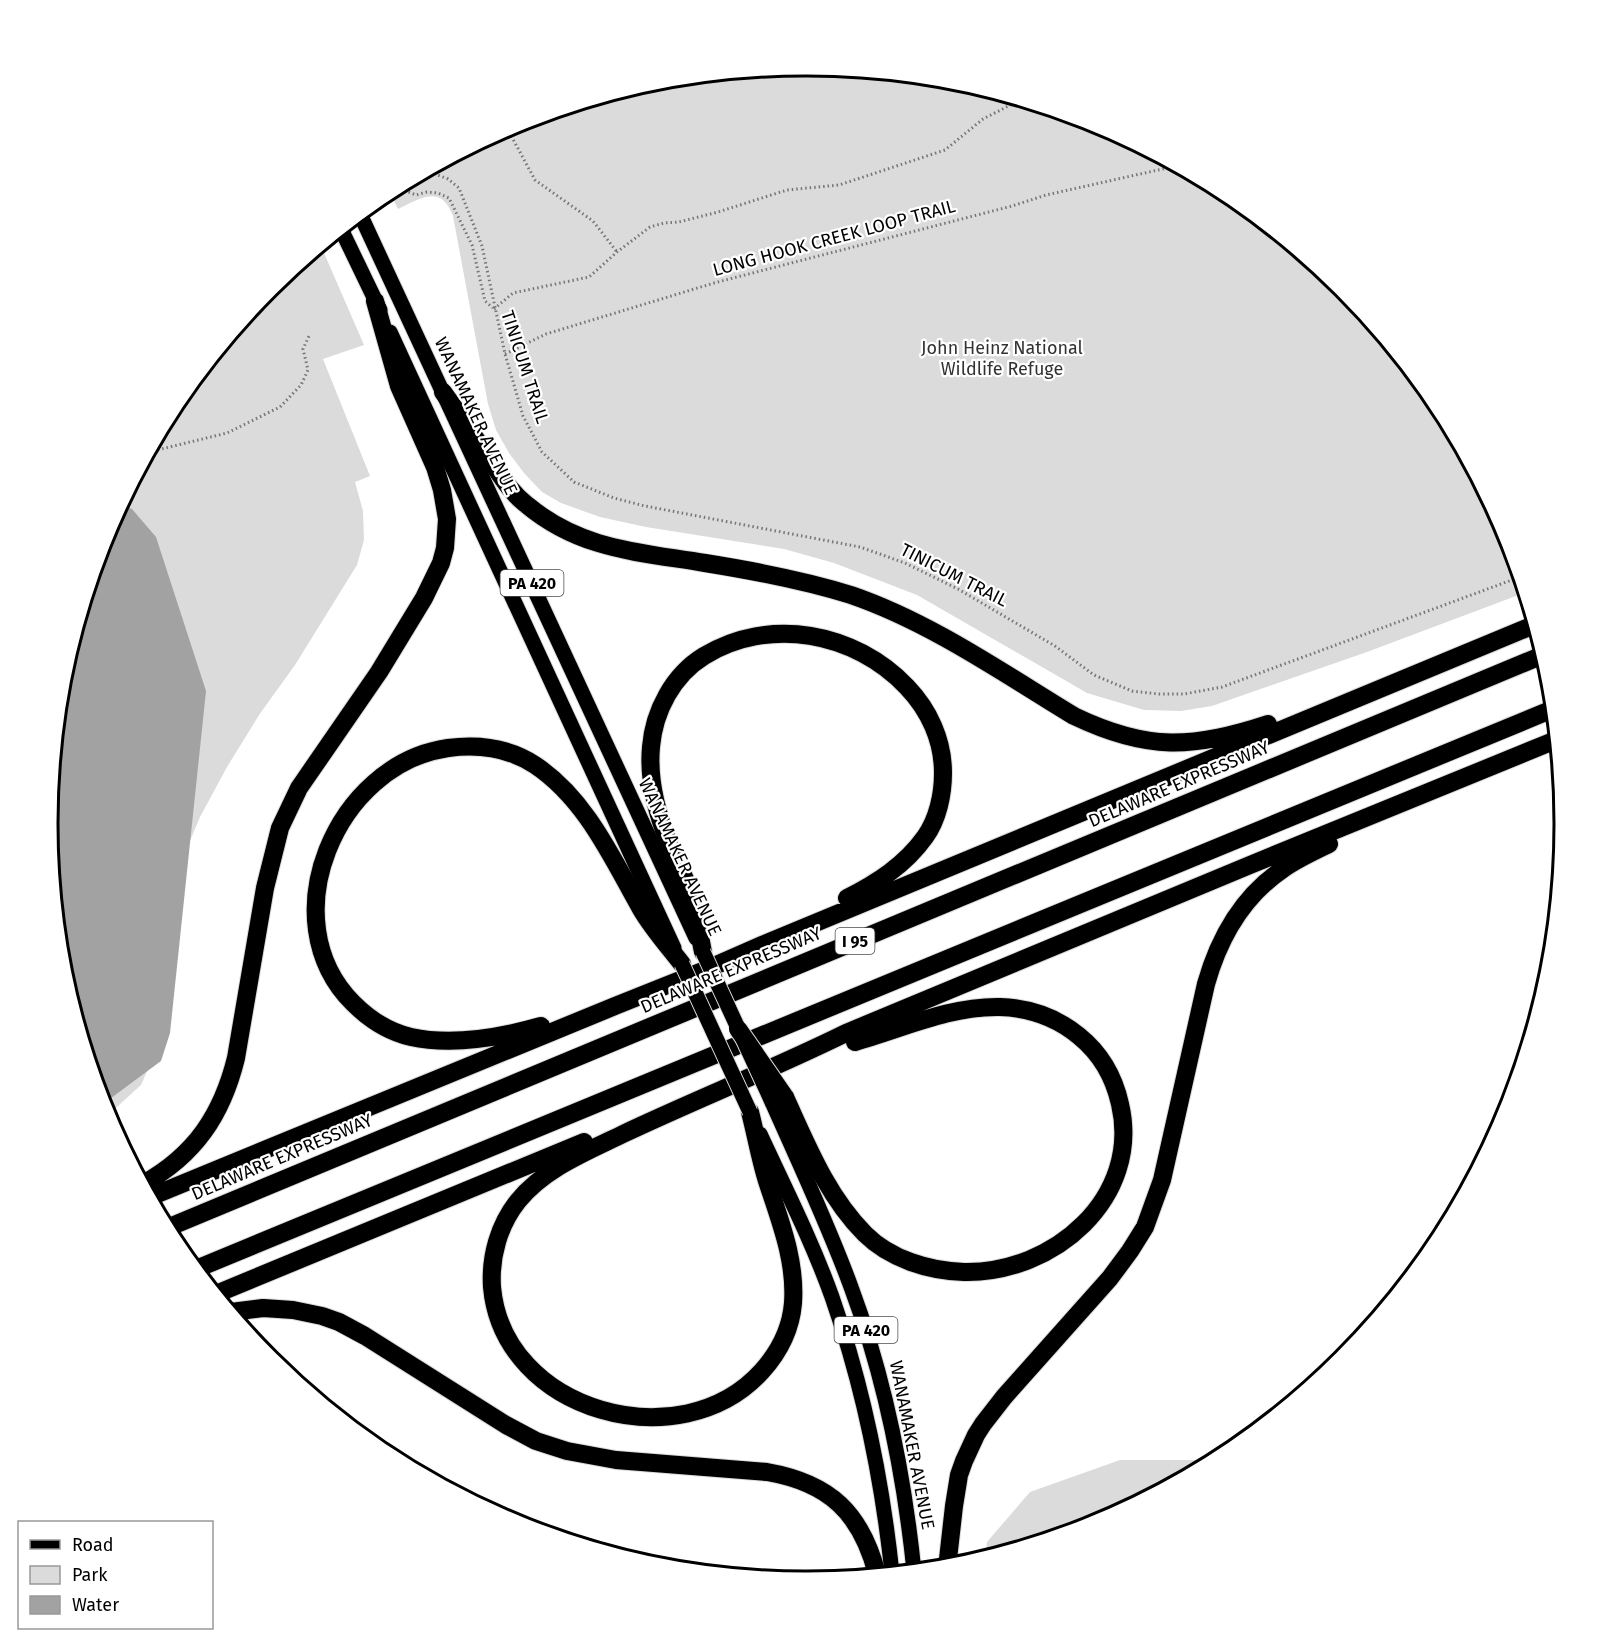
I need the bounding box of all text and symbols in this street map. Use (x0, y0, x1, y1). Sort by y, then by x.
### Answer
street label: LONG HOOK CREEK LOOP TRAIL (710, 195, 958, 281)
street label: TINICUM TRAIL (496, 308, 554, 426)
street label: WANAMAKER AVENUE (430, 334, 522, 498)
park label: John Heinz National Wildlife Refuge (921, 337, 1083, 380)
street label: TINICUM TRAIL (897, 539, 1011, 612)
road number: PA 420 (500, 570, 564, 596)
street label: DELAWARE EXPRESSWAY (1085, 736, 1273, 832)
street label: WANAMAKER AVENUE (634, 775, 726, 939)
street label: DELAWARE EXPRESSWAY (637, 922, 825, 1018)
road number: I 95 (836, 928, 874, 954)
street label: DELAWARE EXPRESSWAY (188, 1109, 376, 1205)
road number: PA 420 (834, 1317, 898, 1343)
street label: WANAMAKER AVENUE (885, 1359, 939, 1531)
legend (18, 1521, 213, 1629)
text: Road (72, 1534, 114, 1556)
text: Park (72, 1564, 108, 1586)
text: Water (72, 1594, 119, 1616)

